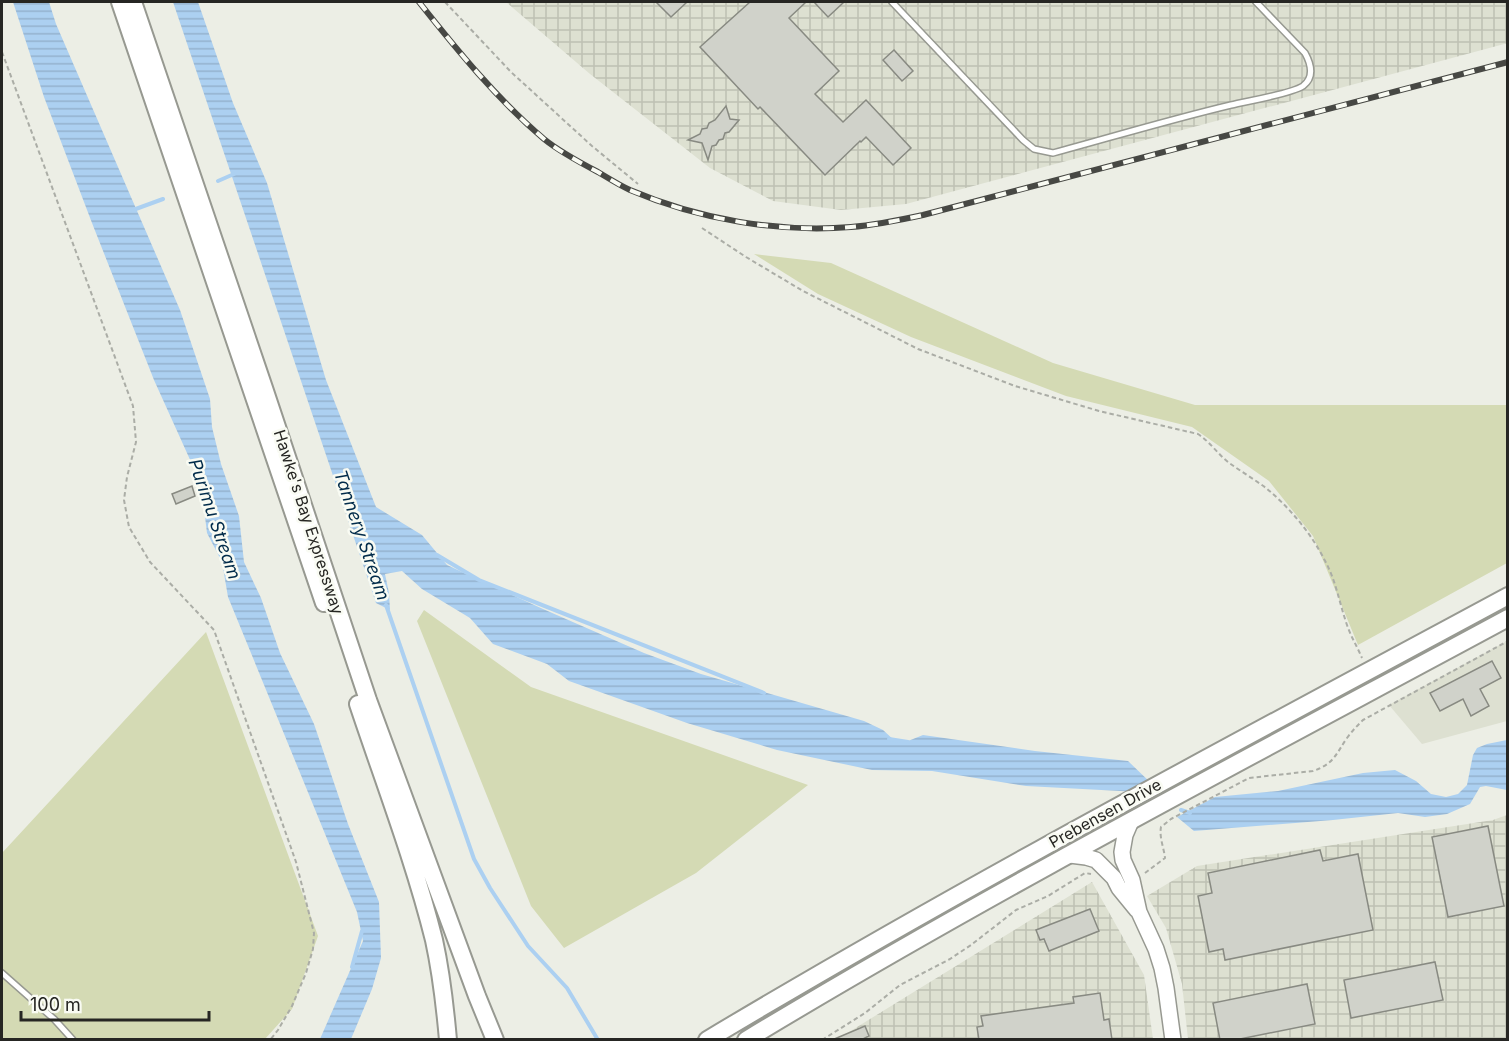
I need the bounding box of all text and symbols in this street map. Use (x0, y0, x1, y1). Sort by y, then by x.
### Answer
street label: Hawke's Bay Expressway (270, 427, 348, 617)
water label: Purimu Stream (185, 456, 246, 582)
water label: Tannery Stream (330, 467, 394, 603)
street label: Prebensen Drive (1045, 774, 1165, 852)
scale bar (21, 984, 208, 1022)
text: 100 m (30, 994, 81, 1015)

